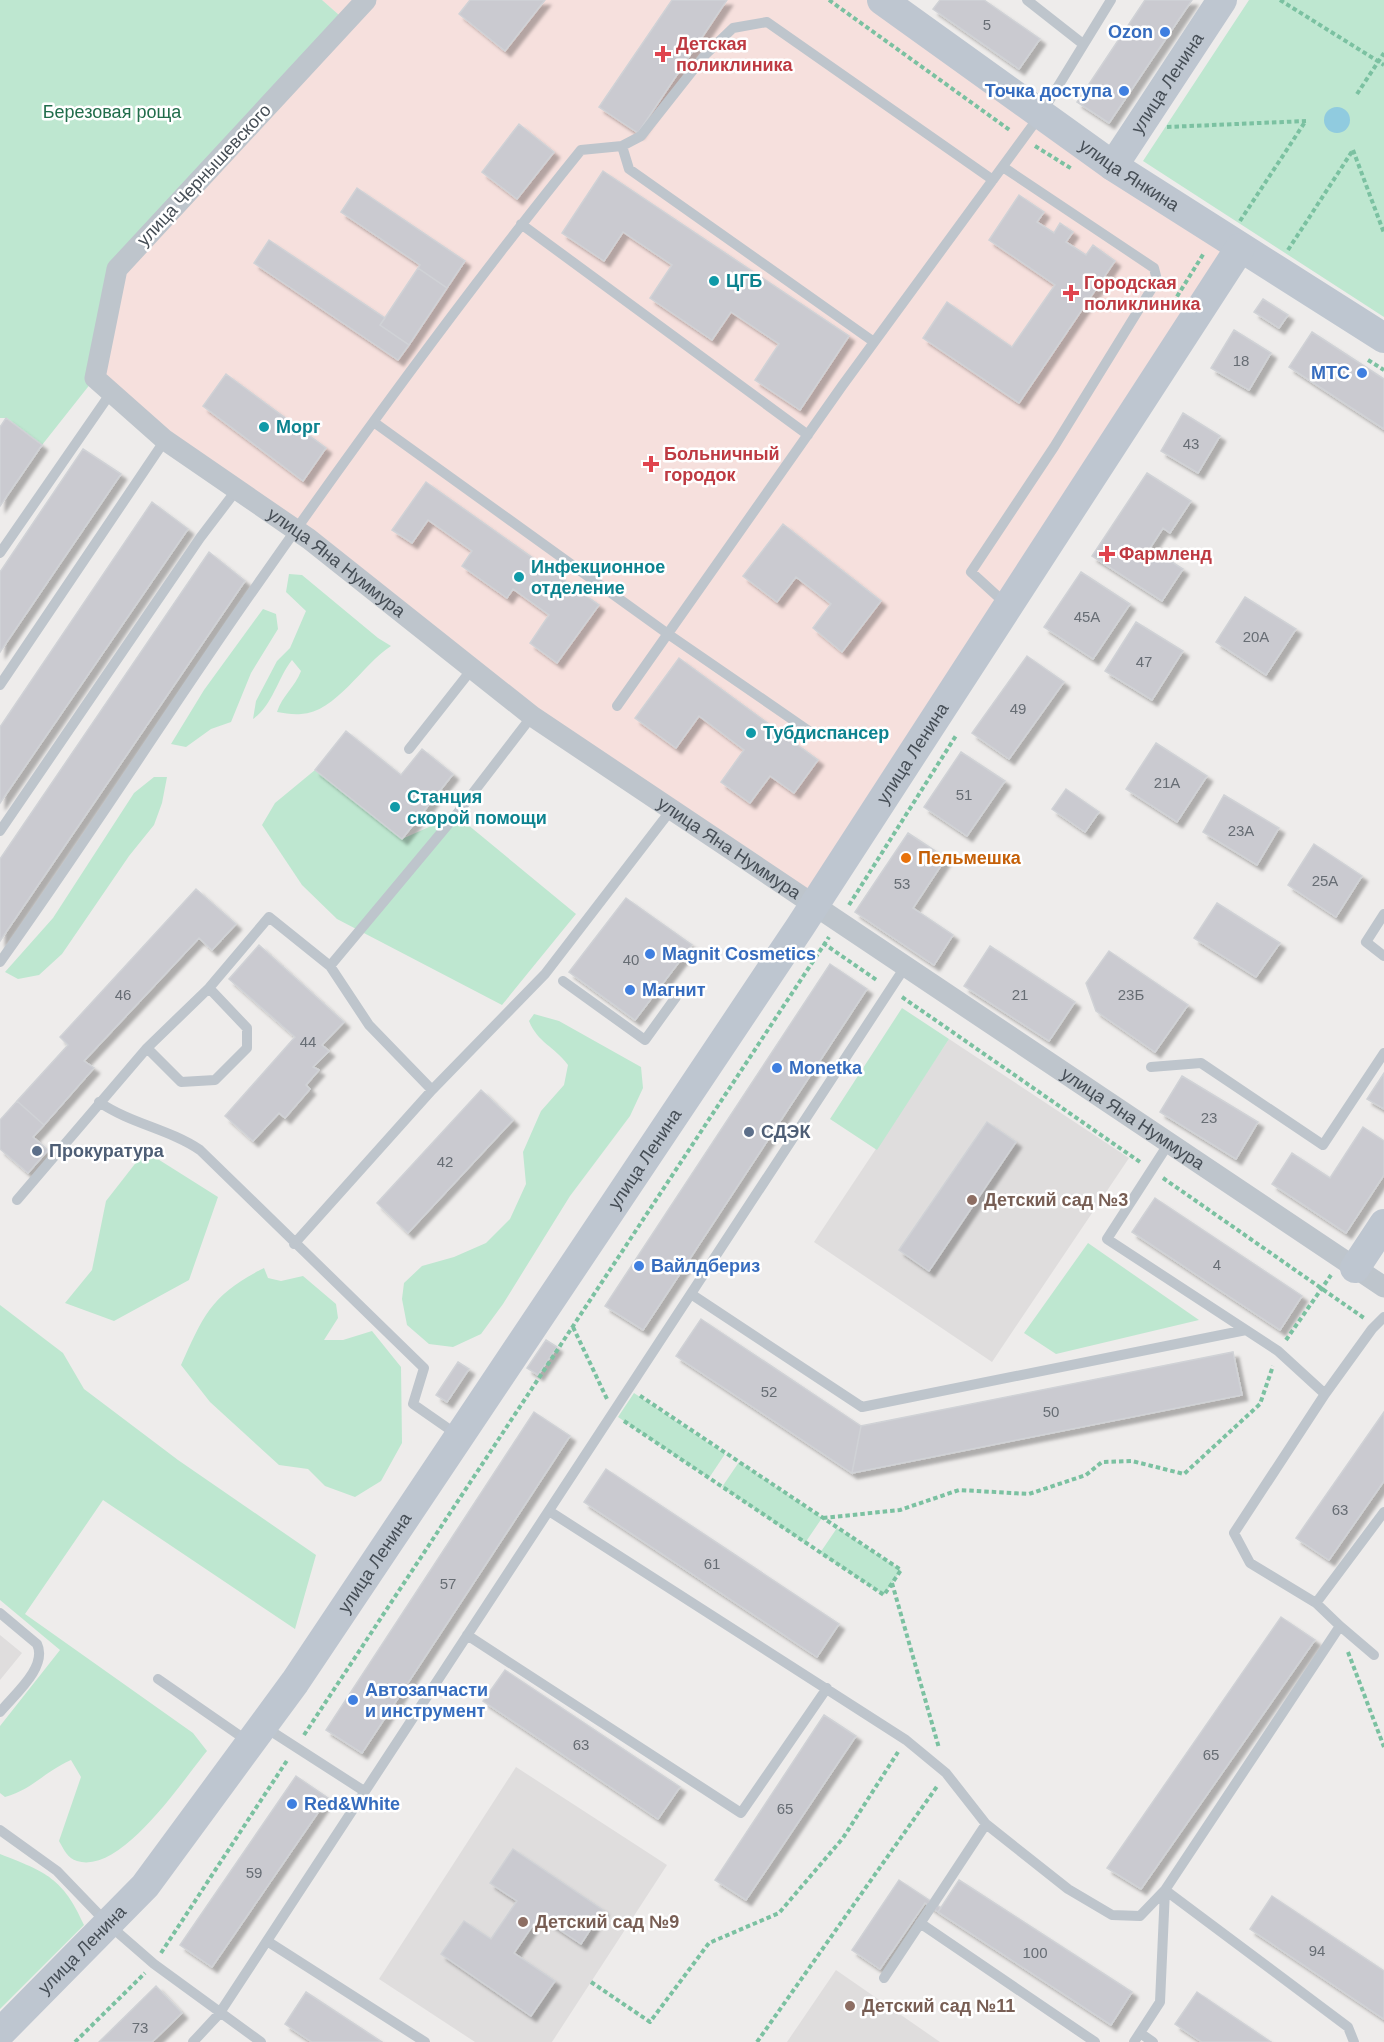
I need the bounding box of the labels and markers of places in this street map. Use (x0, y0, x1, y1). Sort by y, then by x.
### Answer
place label: Ozon (1108, 22, 1153, 42)
marker: Ozon (1158, 25, 1172, 39)
place label: Детская поликлиника (676, 34, 794, 75)
marker: Детская поликлиника (654, 45, 672, 63)
place label: Точка доступа (985, 81, 1113, 101)
marker: Точка доступа (1117, 84, 1131, 98)
place label: ЦГБ (726, 271, 762, 291)
place label: Городская поликлиника (1084, 273, 1202, 314)
marker: ЦГБ (707, 274, 721, 288)
marker: Городская поликлиника (1062, 284, 1080, 302)
place label: МТС (1311, 363, 1350, 383)
marker: МТС (1355, 366, 1369, 380)
place label: Морг (276, 417, 321, 437)
marker: Морг (257, 420, 271, 434)
place label: Больничный городок (664, 444, 780, 485)
marker: Больничный городок (642, 455, 660, 473)
place label: Фармленд (1119, 544, 1213, 564)
marker: Фармленд (1100, 547, 1114, 561)
place label: Инфекционное отделение (531, 557, 665, 598)
marker: Инфекционное отделение (512, 570, 526, 584)
place label: Тубдиспансер (763, 723, 889, 743)
marker: Тубдиспансер (744, 726, 758, 740)
place label: Станция скорой помощи (407, 787, 547, 828)
marker: Станция скорой помощи (388, 800, 402, 814)
place label: Пельмешка (918, 848, 1022, 868)
marker: Пельмешка (899, 851, 913, 865)
place label: Magnit Cosmetics (662, 944, 816, 964)
marker: Magnit Cosmetics (643, 947, 657, 961)
place label: Магнит (642, 980, 706, 1000)
marker: Магнит (623, 983, 637, 997)
place label: Monetka (789, 1058, 863, 1078)
marker: Monetka (770, 1061, 784, 1075)
place label: СДЭК (761, 1122, 811, 1142)
marker: СДЭК (742, 1125, 756, 1139)
place label: Прокуратура (49, 1141, 165, 1161)
marker: Прокуратура (30, 1144, 44, 1158)
place label: Детский сад №3 (984, 1190, 1128, 1210)
marker: Детский сад №3 (965, 1193, 979, 1207)
place label: Вайлдбериз (651, 1256, 760, 1276)
marker: Вайлдбериз (632, 1259, 646, 1273)
place label: Автозапчасти и инструмент (365, 1680, 488, 1721)
marker: Автозапчасти и инструмент (346, 1693, 360, 1707)
place label: Red&White (304, 1794, 400, 1814)
marker: Red&White (285, 1797, 299, 1811)
place label: Детский сад №9 (535, 1912, 679, 1932)
marker: Детский сад №9 (516, 1915, 530, 1929)
place label: Детский сад №11 (862, 1996, 1015, 2016)
marker: Детский сад №11 (843, 1999, 857, 2013)

